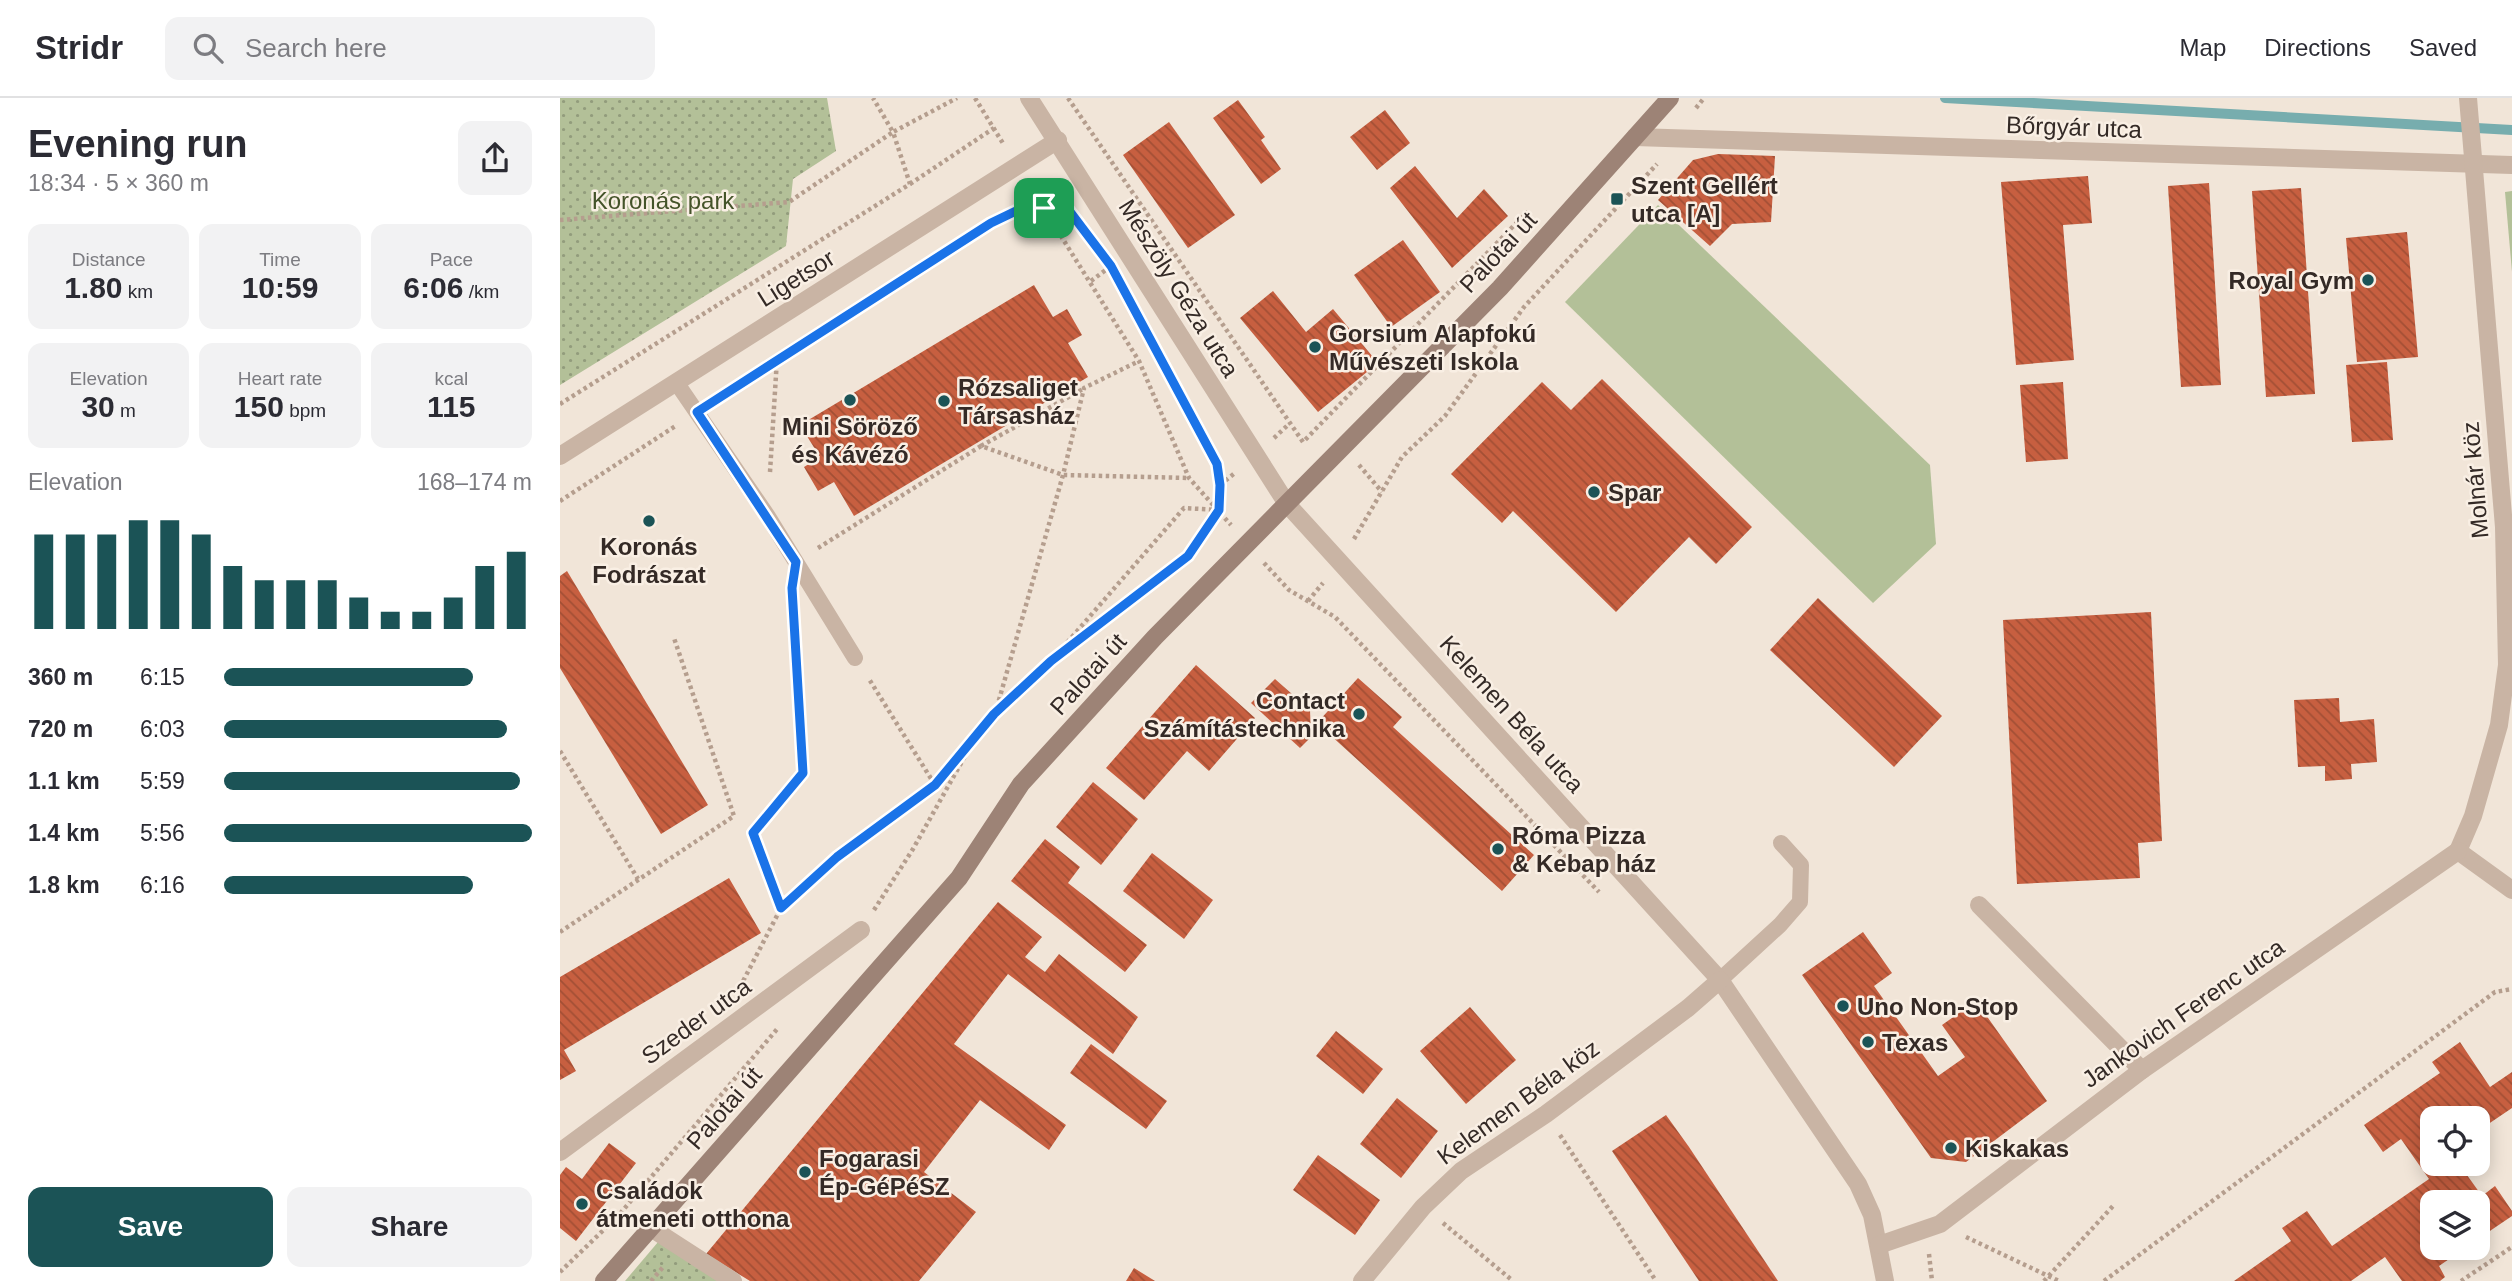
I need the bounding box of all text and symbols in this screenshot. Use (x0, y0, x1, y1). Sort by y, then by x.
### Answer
search box (165, 17, 655, 80)
text: Stridr (35, 29, 123, 66)
icon: search (189, 29, 227, 67)
text: Search here (245, 33, 387, 63)
text: Map (2180, 34, 2226, 61)
text: Directions (2264, 34, 2371, 61)
text: Saved (2409, 34, 2477, 61)
street label: Bőrgyár utca (2006, 111, 2143, 143)
button: share (458, 121, 532, 195)
text: Evening run (28, 123, 248, 165)
text: 18:34 · 5 × 360 m (28, 170, 209, 196)
place label: Szent Gellért utca [A] (1631, 172, 1778, 227)
pin (1014, 178, 1074, 238)
park label: Koronás park (592, 187, 735, 214)
icon: arrive (1025, 189, 1063, 227)
marker: Szent Gellért utca [A] (1609, 191, 1625, 207)
street label: Mészöly Géza utca (1113, 194, 1245, 382)
street label: Palotai út (1454, 206, 1542, 298)
street label: Ligetsor (753, 244, 839, 312)
text: Distance (72, 249, 146, 270)
text: Time (259, 249, 301, 270)
text: Pace (430, 249, 473, 270)
place label: Royal Gym (2229, 267, 2354, 294)
text: 1.80 (64, 271, 123, 304)
text: 10:59 (242, 271, 318, 304)
text: 6:06 (403, 271, 463, 304)
marker: Royal Gym (2360, 272, 2376, 288)
text: km (123, 281, 153, 302)
text: /km (463, 281, 499, 302)
place label: Gorsium Alapfokú Művészeti Iskola (1329, 320, 1536, 375)
marker: Gorsium Alapfokú Művészeti Iskola (1307, 339, 1323, 355)
text: Elevation (70, 368, 148, 389)
text: Heart rate (238, 368, 322, 389)
text: kcal (434, 368, 468, 389)
place label: Rózsaliget Társasház (958, 374, 1078, 429)
text: 30 (81, 390, 115, 423)
text: 150 (234, 390, 284, 423)
text: 115 (427, 390, 476, 423)
marker: Mini Söröző és Kávézó (842, 392, 858, 408)
marker: Rózsaliget Társasház (936, 393, 952, 409)
text: m (115, 400, 136, 421)
text: bpm (284, 400, 326, 421)
place label: Mini Söröző és Kávézó (782, 413, 918, 468)
street label: Molnár köz (2456, 420, 2494, 540)
text: Elevation (28, 469, 123, 495)
text: 168–174 m (417, 469, 532, 495)
place label: Spar (1608, 479, 1661, 506)
marker: Spar (1586, 484, 1602, 500)
marker: Koronás Fodrászat (641, 513, 657, 529)
place label: Koronás Fodrászat (592, 533, 706, 588)
street label: Palotai út (1044, 628, 1132, 720)
street label: Kelemen Béla utca (1435, 630, 1590, 798)
text: 360 m (28, 664, 93, 690)
text: 6:15 (140, 664, 185, 690)
place label: Contact Számítástechnika (1144, 687, 1346, 742)
marker: Contact Számítástechnika (1351, 706, 1367, 722)
text: 720 m (28, 716, 93, 742)
text: 6:03 (140, 716, 185, 742)
text: 1.1 km (28, 768, 100, 794)
text: 5:59 (140, 768, 185, 794)
text: 1.4 km (28, 820, 100, 846)
text: 5:56 (140, 820, 185, 846)
place label: Róma Pizza & Kebap ház (1512, 822, 1656, 877)
marker: Róma Pizza & Kebap ház (1490, 841, 1506, 857)
text: 1.8 km (28, 872, 100, 898)
text: 6:16 (140, 872, 185, 898)
street label: Jankovich Ferenc utca (2077, 933, 2290, 1093)
street label: Szeder utca (636, 972, 756, 1070)
place label: Uno Non-Stop (1857, 993, 2018, 1020)
marker: Uno Non-Stop (1835, 998, 1851, 1014)
place label: Texas (1882, 1029, 1948, 1056)
street label: Kelemen Béla köz (1432, 1034, 1604, 1170)
marker: Texas (1860, 1034, 1876, 1050)
street label: Palotai út (681, 1061, 767, 1155)
map controls (2420, 1106, 2490, 1260)
button: locate (2420, 1106, 2490, 1176)
place label: Kiskakas (1965, 1135, 2069, 1162)
marker: Kiskakas (1943, 1140, 1959, 1156)
place label: Fogarasi Ép-GéPéSZ (819, 1145, 950, 1200)
marker: Fogarasi Ép-GéPéSZ (797, 1164, 813, 1180)
place label: Családok átmeneti otthona (596, 1177, 790, 1232)
button: Save (28, 1187, 273, 1267)
button: Share (287, 1187, 532, 1267)
button: layers (2420, 1190, 2490, 1260)
marker: Családok átmeneti otthona (574, 1196, 590, 1212)

